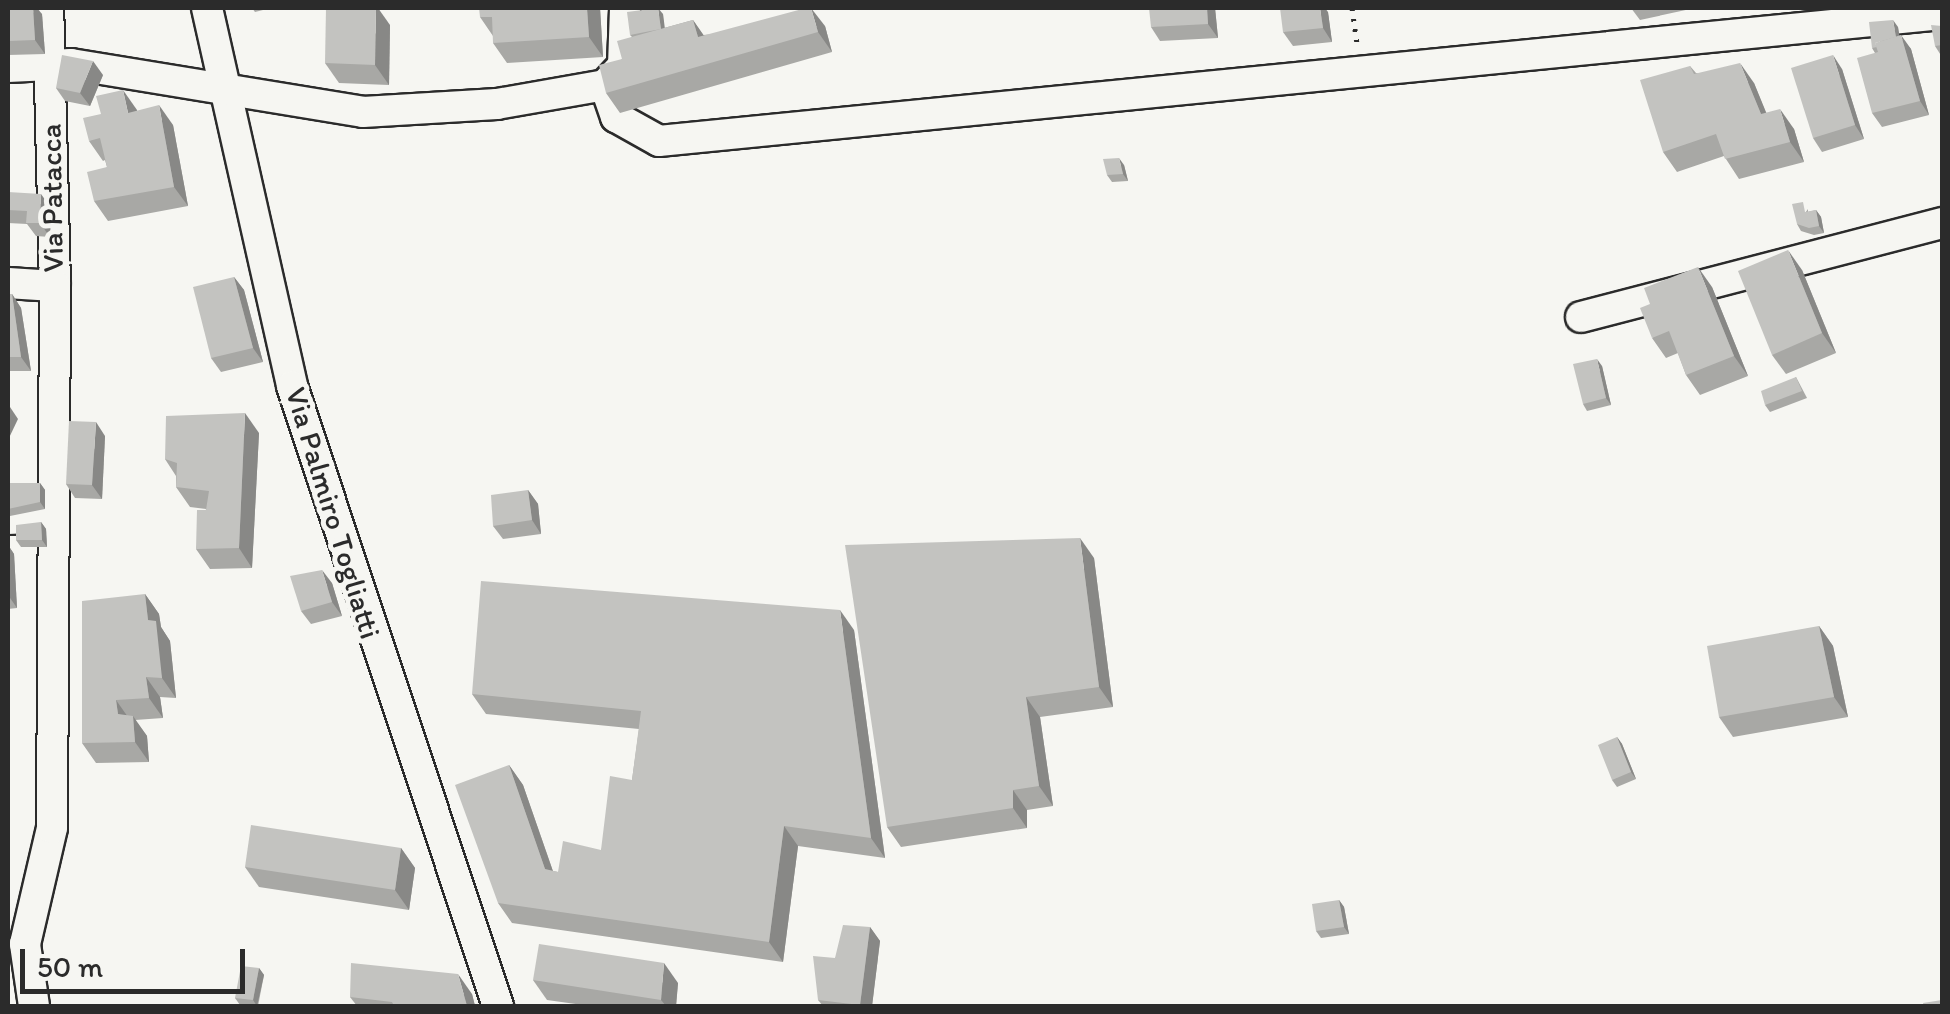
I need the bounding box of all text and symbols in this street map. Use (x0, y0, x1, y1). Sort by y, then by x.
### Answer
street label: Via Patacca (33, 124, 71, 272)
street label: Via Palmiro Togliatti (278, 384, 388, 642)
scale bar (25, 929, 250, 991)
text: 50 m (37, 948, 103, 985)

